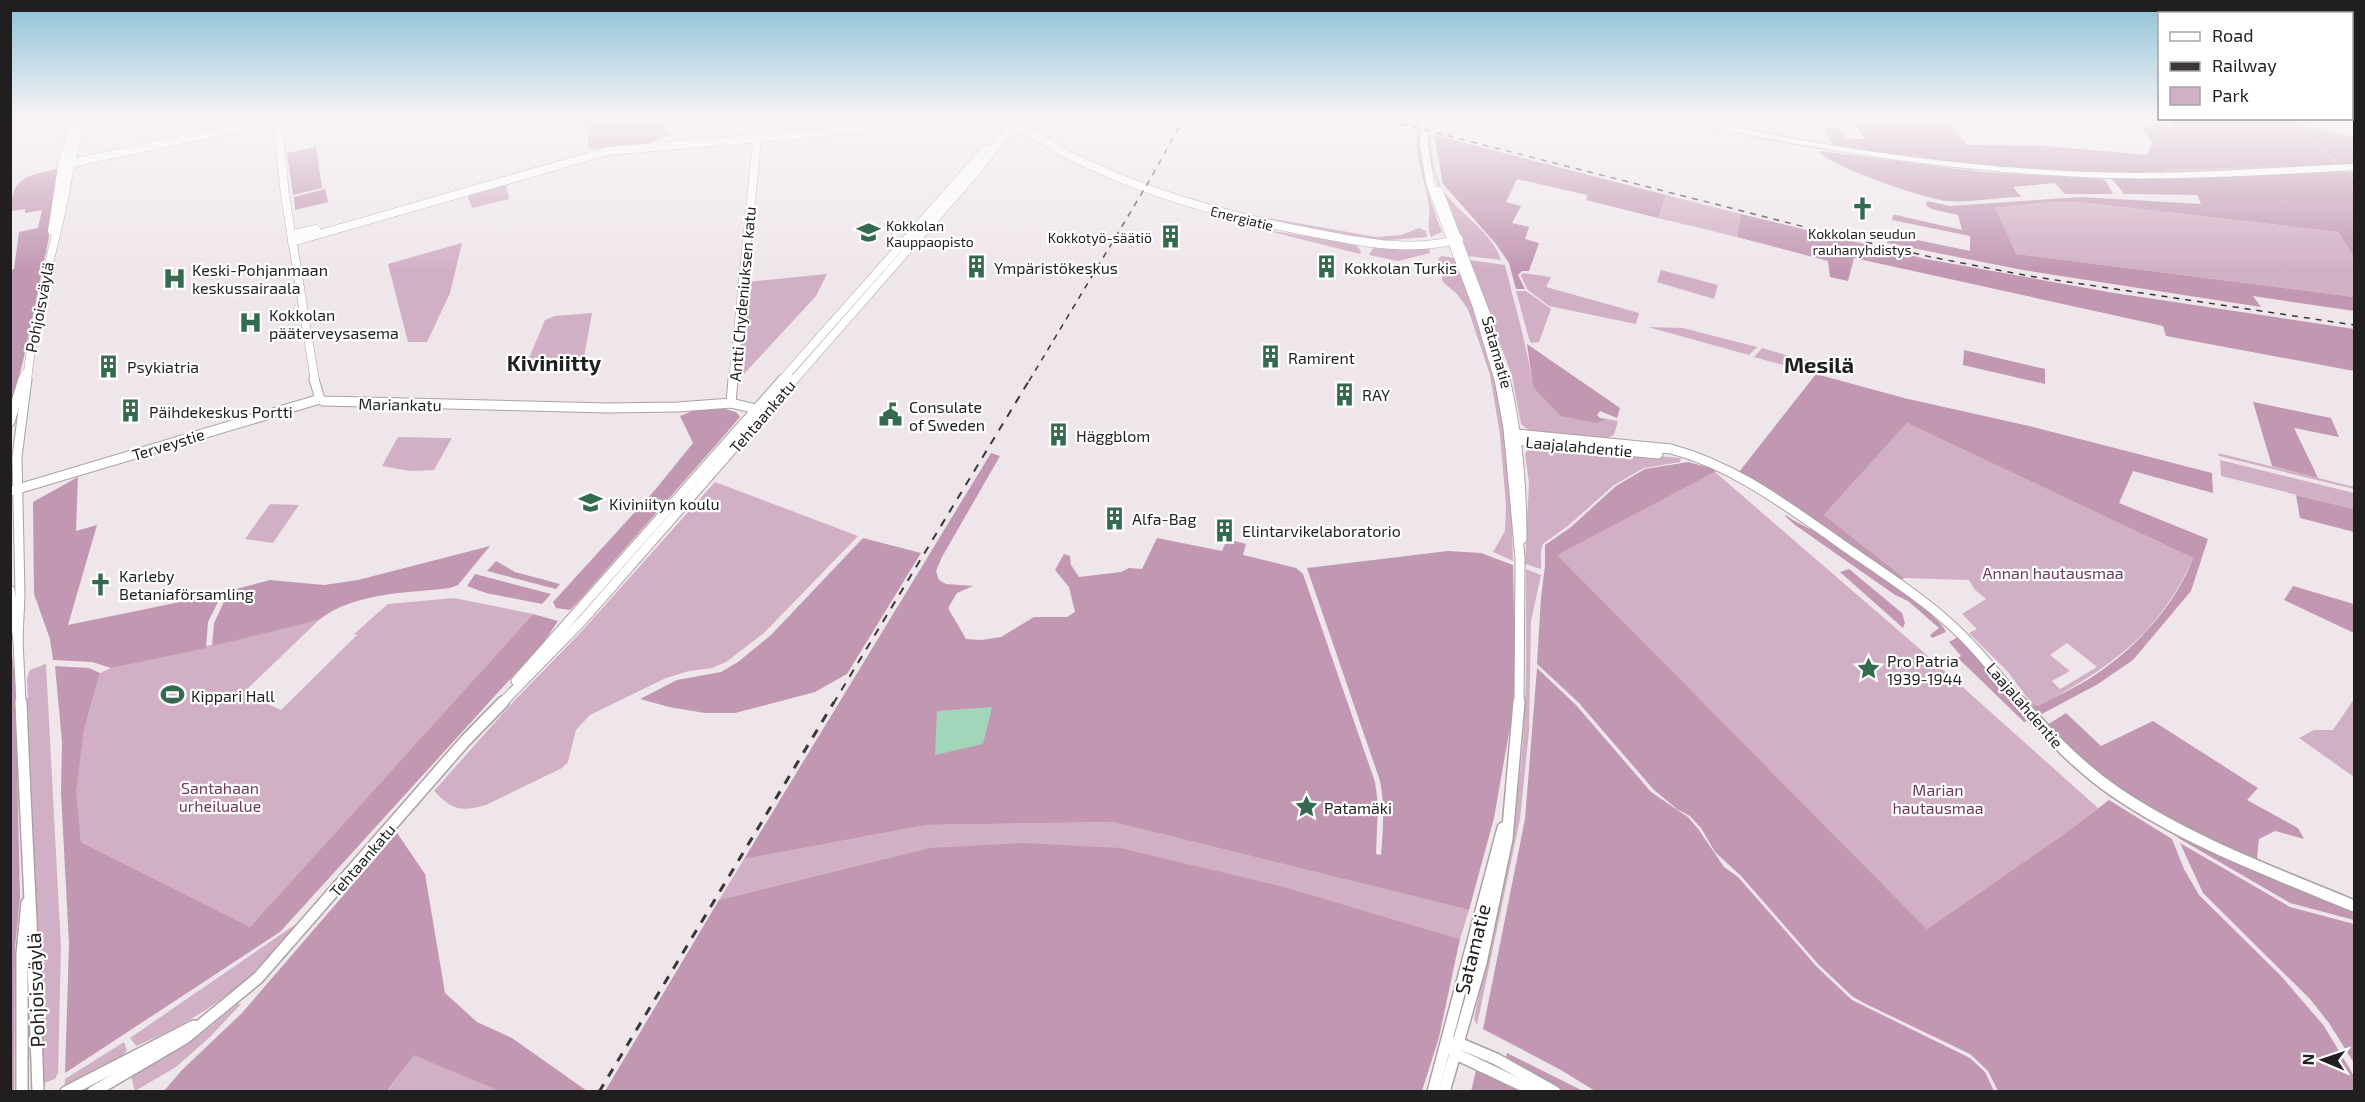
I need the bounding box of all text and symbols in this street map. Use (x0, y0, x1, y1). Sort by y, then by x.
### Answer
legend (2158, 12, 2353, 120)
text: Road (2212, 24, 2253, 46)
text: Railway (2212, 54, 2277, 76)
text: Park (2212, 84, 2249, 106)
church icon: Kokkolan seudun rauhanyhdistys (1849, 196, 1875, 222)
street label: Energiatie (1209, 202, 1275, 234)
street label: Antti Chydeniuksen katu (725, 206, 759, 382)
place label: Kokkolan Kauppaopisto (886, 217, 974, 250)
school or university icon: Kokkolan Kauppaopisto (855, 220, 881, 246)
building icon: Kokkotyö-säätiö (1157, 224, 1183, 250)
place label: Kokkolan seudun rauhanyhdistys (1808, 225, 1916, 258)
place label: Kokkotyö-säätiö (1048, 229, 1152, 246)
building icon: Ympäristökeskus (963, 254, 989, 280)
building icon: Kokkolan Turkis (1313, 254, 1339, 280)
place label: Ympäristökeskus (994, 258, 1118, 277)
place label: Kokkolan Turkis (1344, 258, 1457, 277)
street label: Pohjoisväylä (21, 260, 58, 354)
place label: Keski-Pohjanmaan keskussairaala (192, 260, 328, 297)
hospital icon: Keski-Pohjanmaan keskussairaala (161, 265, 187, 291)
place label: Kokkolan pääterveysasema (269, 305, 399, 342)
hospital icon: Kokkolan pääterveysasema (238, 310, 264, 336)
street label: Satamatie (1479, 314, 1517, 390)
building icon: Ramirent (1257, 344, 1283, 370)
place label: Ramirent (1288, 348, 1355, 367)
district label: Kiviniitty (507, 349, 602, 376)
district label: Mesilä (1784, 351, 1854, 377)
building icon: Psykiatria (96, 353, 122, 379)
place label: Psykiatria (127, 357, 199, 376)
street label: Tehtaankatu (725, 376, 799, 456)
building icon: RAY (1331, 381, 1357, 407)
place label: RAY (1362, 385, 1390, 404)
street label: Mariankatu (358, 394, 442, 414)
place label: Consulate of Sweden (909, 397, 985, 434)
building icon: Päihdekeskus Portti (118, 398, 144, 424)
place label: Päihdekeskus Portti (149, 402, 293, 421)
public building icon: Consulate of Sweden (878, 402, 904, 428)
building icon: Häggblom (1045, 422, 1071, 448)
street label: Terveystie (130, 424, 206, 464)
place label: Häggblom (1076, 426, 1150, 445)
street label: Laajalahdentie (1525, 432, 1633, 461)
school or university icon: Kiviniityn koulu (578, 490, 604, 516)
place label: Kiviniityn koulu (609, 494, 720, 513)
building icon: Alfa-Bag (1101, 505, 1127, 531)
place label: Alfa-Bag (1132, 509, 1196, 528)
building icon: Elintarvikelaboratorio (1211, 517, 1237, 543)
place label: Elintarvikelaboratorio (1242, 521, 1401, 540)
park label: Annan hautausmaa (1982, 563, 2124, 582)
place label: Karleby Betaniaförsamling (119, 566, 254, 603)
church icon: Karleby Betaniaförsamling (88, 571, 114, 597)
place label: Pro Patria 1939-1944 (1887, 651, 1963, 688)
place icon: Pro Patria 1939-1944 (1856, 656, 1882, 682)
street label: Laajalahdentie (1982, 658, 2067, 752)
sports icon: Kippari Hall (160, 682, 186, 708)
place label: Kippari Hall (191, 686, 275, 705)
park label: Santahaan urheilualue (179, 778, 261, 815)
park label: Marian hautausmaa (1893, 780, 1983, 817)
place icon: Patamäki (1293, 794, 1319, 820)
place label: Patamäki (1324, 798, 1392, 817)
street label: Tehtaankatu (325, 820, 399, 900)
street label: Satamatie (1449, 901, 1495, 997)
street label: Pohjoisväylä (21, 932, 49, 1048)
north arrow (2293, 1030, 2353, 1090)
text: N (2298, 1053, 2317, 1066)

